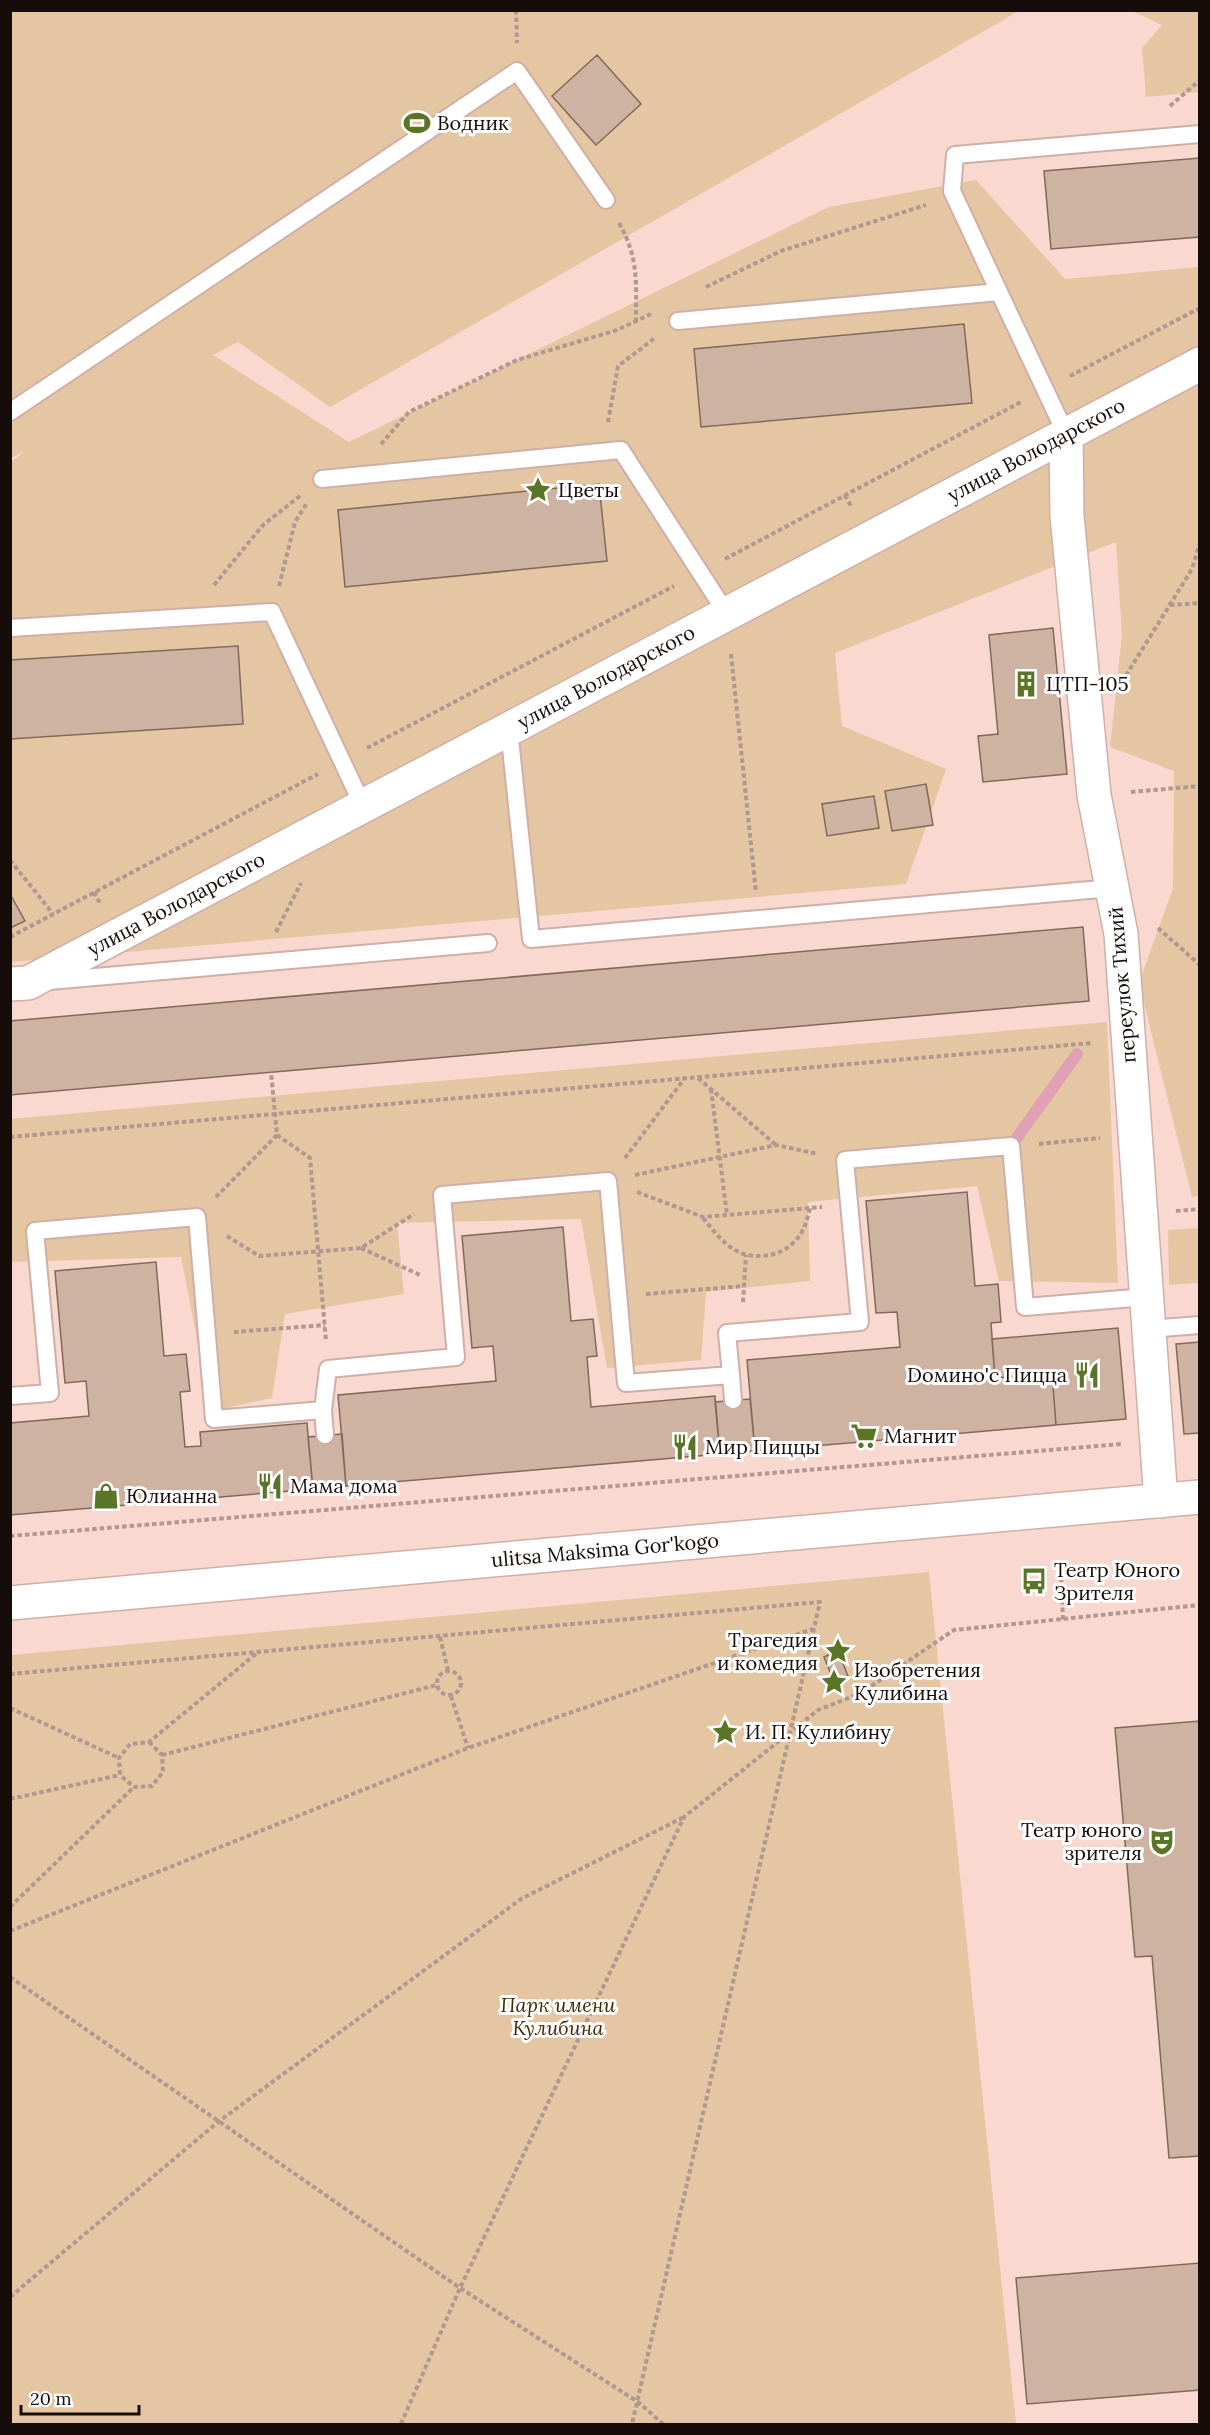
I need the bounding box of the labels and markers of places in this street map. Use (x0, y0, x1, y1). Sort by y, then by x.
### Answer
sports icon: Водник (402, 108, 432, 138)
place label: Водник (437, 110, 509, 135)
place icon: Цветы (523, 475, 553, 505)
place label: Цветы (558, 477, 619, 502)
building icon: ЦТП-105 (1011, 669, 1041, 699)
place label: ЦТП-105 (1046, 671, 1129, 696)
restaurant icon: Dомино'с Пицца (1072, 1360, 1102, 1390)
place label: Dомино'с Пицца (907, 1362, 1067, 1387)
supermarket icon: Магнит (849, 1421, 879, 1451)
place label: Магнит (884, 1423, 956, 1448)
restaurant icon: Мир Пиццы (670, 1432, 700, 1462)
place label: Мир Пиццы (705, 1434, 820, 1459)
restaurant icon: Мама дома (255, 1471, 285, 1501)
place label: Мама дома (290, 1473, 398, 1498)
shop icon: Юлианна (91, 1481, 121, 1511)
place label: Юлианна (126, 1483, 217, 1508)
place label: Театр Юного Зрителя (1054, 1557, 1180, 1605)
bus stop icon: Театр Юного Зрителя (1019, 1566, 1049, 1596)
place label: Трагедия и комедия (717, 1627, 818, 1675)
place icon: Трагедия и комедия (823, 1636, 853, 1666)
place label: Изобретения Кулибина (854, 1657, 981, 1705)
place icon: Изобретения Кулибина (819, 1667, 849, 1697)
place icon: И. П. Кулибину (710, 1717, 740, 1747)
place label: И. П. Кулибину (745, 1719, 891, 1744)
place label: Театр юного зрителя (1021, 1817, 1142, 1865)
theatre icon: Театр юного зрителя (1147, 1827, 1177, 1857)

